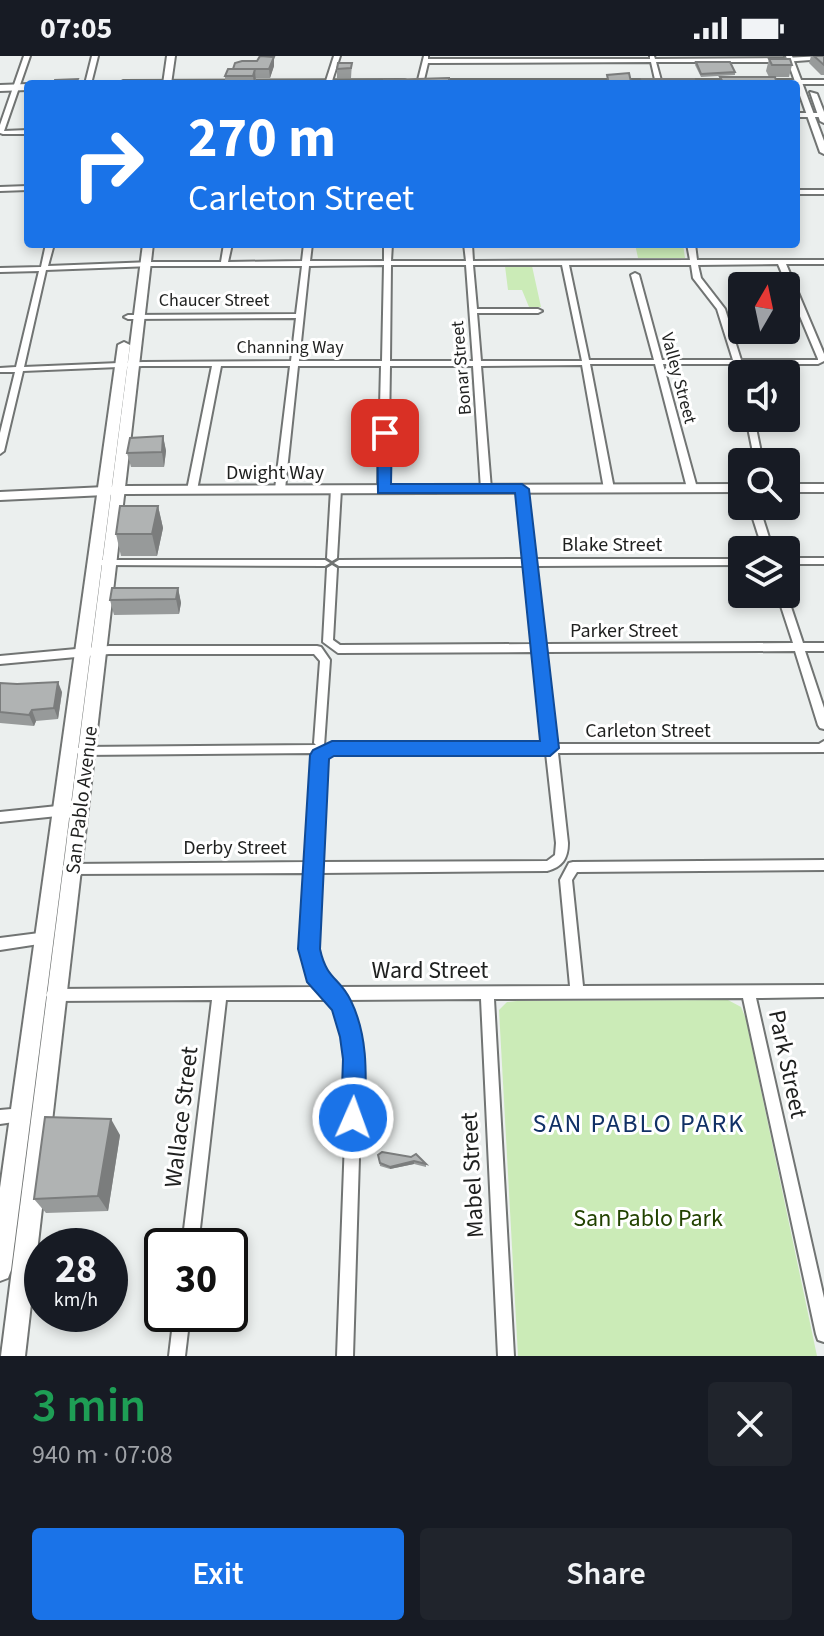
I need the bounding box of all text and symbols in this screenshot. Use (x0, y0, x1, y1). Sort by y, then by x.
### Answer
text: 07:05 (40, 7, 112, 50)
text: 270 m (188, 99, 336, 178)
icon: right (56, 112, 160, 216)
text: Carleton Street (188, 173, 414, 224)
north arrow (728, 272, 800, 344)
map controls (728, 272, 800, 608)
street label: Chaucer Street (159, 288, 269, 313)
street label: Bonar Street (445, 320, 478, 416)
street label: Valley Street (654, 330, 703, 426)
street label: Channing Way (236, 335, 344, 360)
button: sound (728, 360, 800, 432)
pin (351, 399, 419, 467)
icon: arrive (363, 411, 407, 455)
button: search (728, 448, 800, 520)
street label: Dwight Way (226, 459, 325, 487)
street label: Blake Street (562, 531, 662, 559)
button: layers (728, 536, 800, 608)
street label: Parker Street (570, 617, 678, 645)
street label: Carleton Street (585, 717, 711, 745)
street label: San Pablo Avenue (59, 724, 105, 876)
street label: Derby Street (183, 834, 287, 862)
street label: Ward Street (372, 953, 488, 988)
street label: Park Street (759, 1007, 816, 1121)
street label: Wallace Street (155, 1044, 208, 1190)
position arrow (311, 1076, 395, 1160)
district label: SAN PABLO PARK (533, 1105, 745, 1142)
street label: Mabel Street (452, 1111, 493, 1239)
park label: San Pablo Park (573, 1201, 723, 1236)
speed limit sign: 30 (144, 1228, 248, 1332)
text: 28 (55, 1241, 97, 1298)
text: km/h (54, 1286, 98, 1314)
text: 3 min (32, 1372, 146, 1440)
button: close (708, 1382, 792, 1466)
text: 940 m · 07:08 (32, 1436, 173, 1473)
button: Exit (32, 1528, 404, 1620)
button: Share (420, 1528, 792, 1620)

